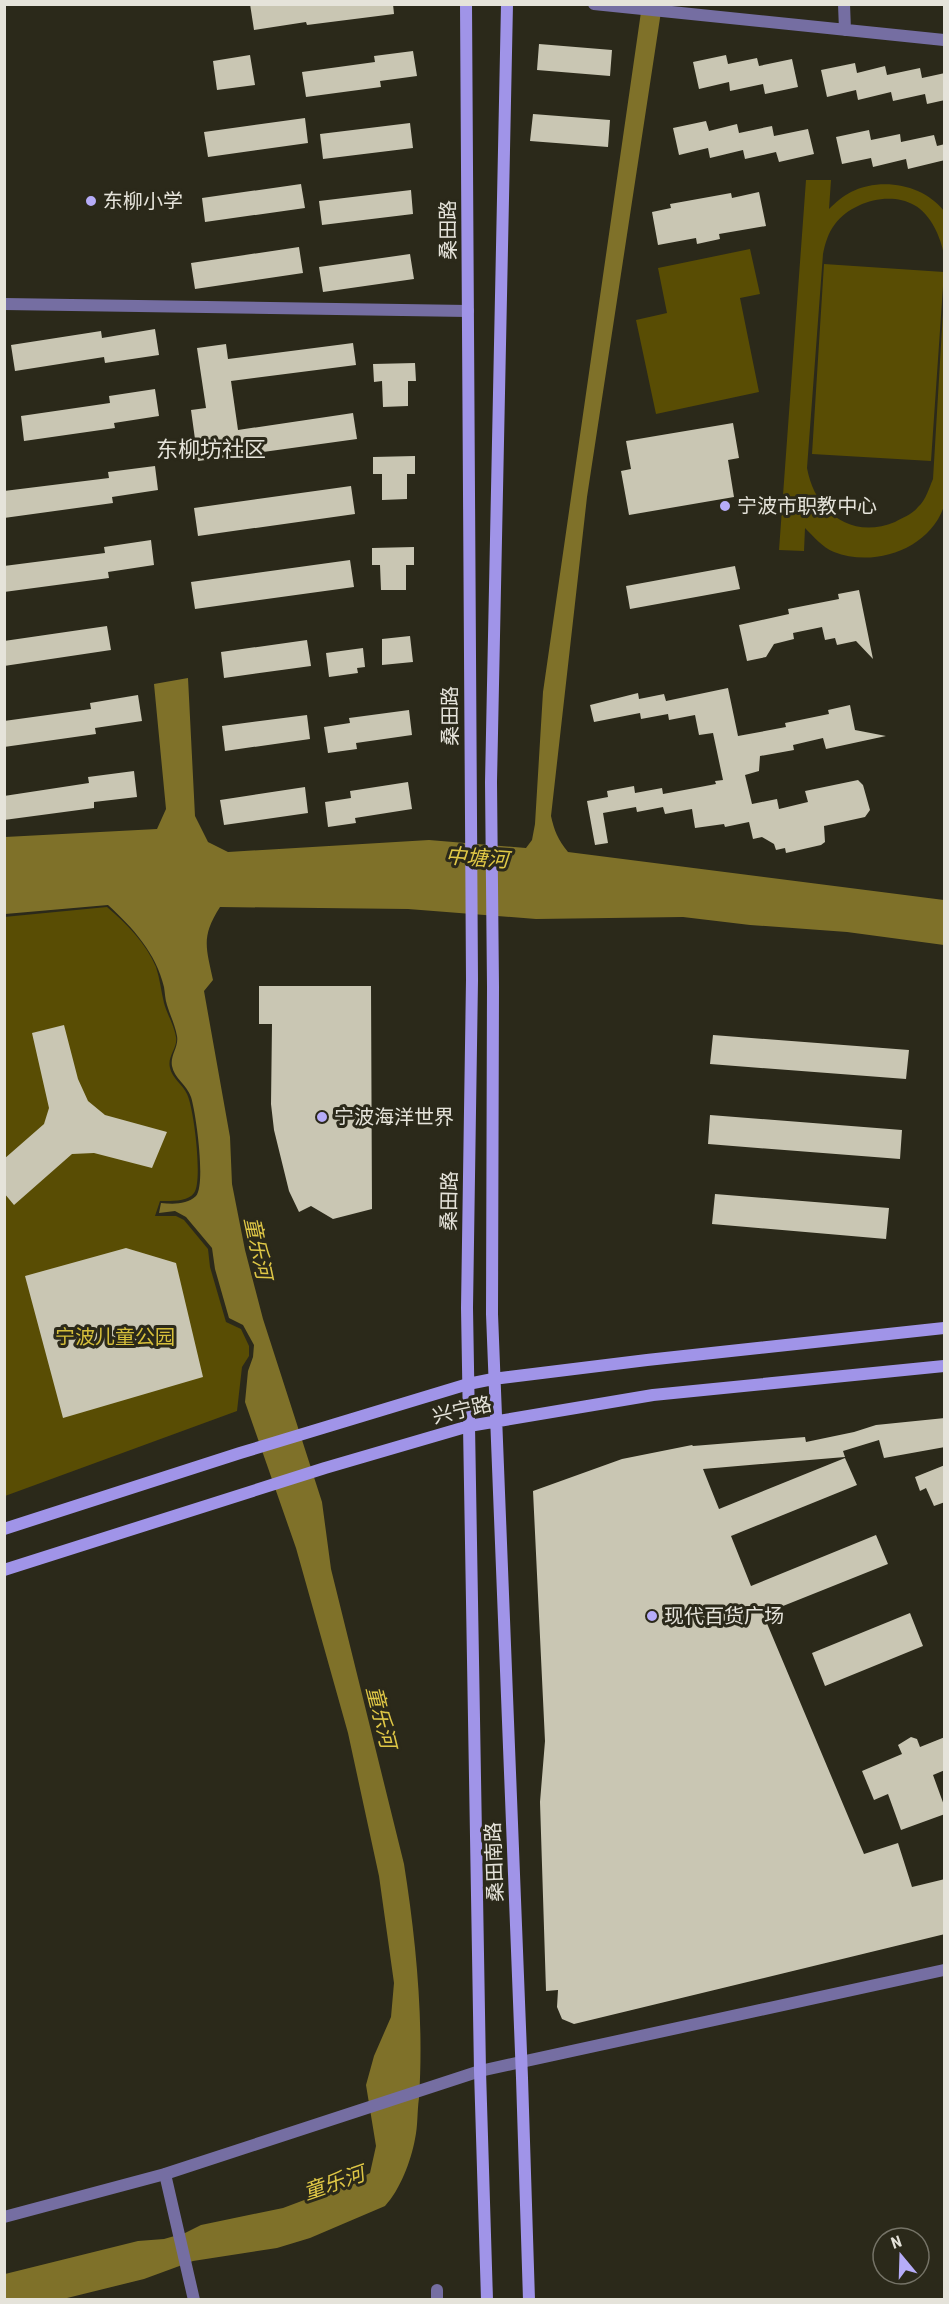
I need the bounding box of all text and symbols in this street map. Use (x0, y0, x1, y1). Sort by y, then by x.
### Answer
place label: 东柳小学 (103, 189, 183, 213)
marker: 东柳小学 (84, 194, 98, 208)
street label: 桑田路 (436, 200, 460, 260)
district label: 东柳坊社区 (156, 437, 266, 462)
place label: 宁波市职教中心 (737, 494, 877, 518)
marker: 宁波市职教中心 (718, 499, 732, 513)
street label: 桑田路 (438, 686, 462, 746)
water label: 中塘河 (445, 844, 513, 872)
place label: 宁波海洋世界 (334, 1105, 454, 1129)
marker: 宁波海洋世界 (315, 1110, 329, 1124)
street label: 桑田路 (436, 1171, 462, 1231)
water label: 童乐河 (240, 1215, 277, 1285)
park label: 宁波儿童公园 (55, 1325, 175, 1349)
street label: 兴宁路 (430, 1392, 494, 1428)
place label: 现代百货广场 (664, 1604, 784, 1628)
marker: 现代百货广场 (645, 1609, 659, 1623)
water label: 童乐河 (362, 1684, 401, 1754)
street label: 桑田南路 (481, 1822, 507, 1902)
water label: 童乐河 (300, 2160, 371, 2205)
north arrow (871, 2226, 931, 2286)
text: N (889, 2232, 904, 2253)

